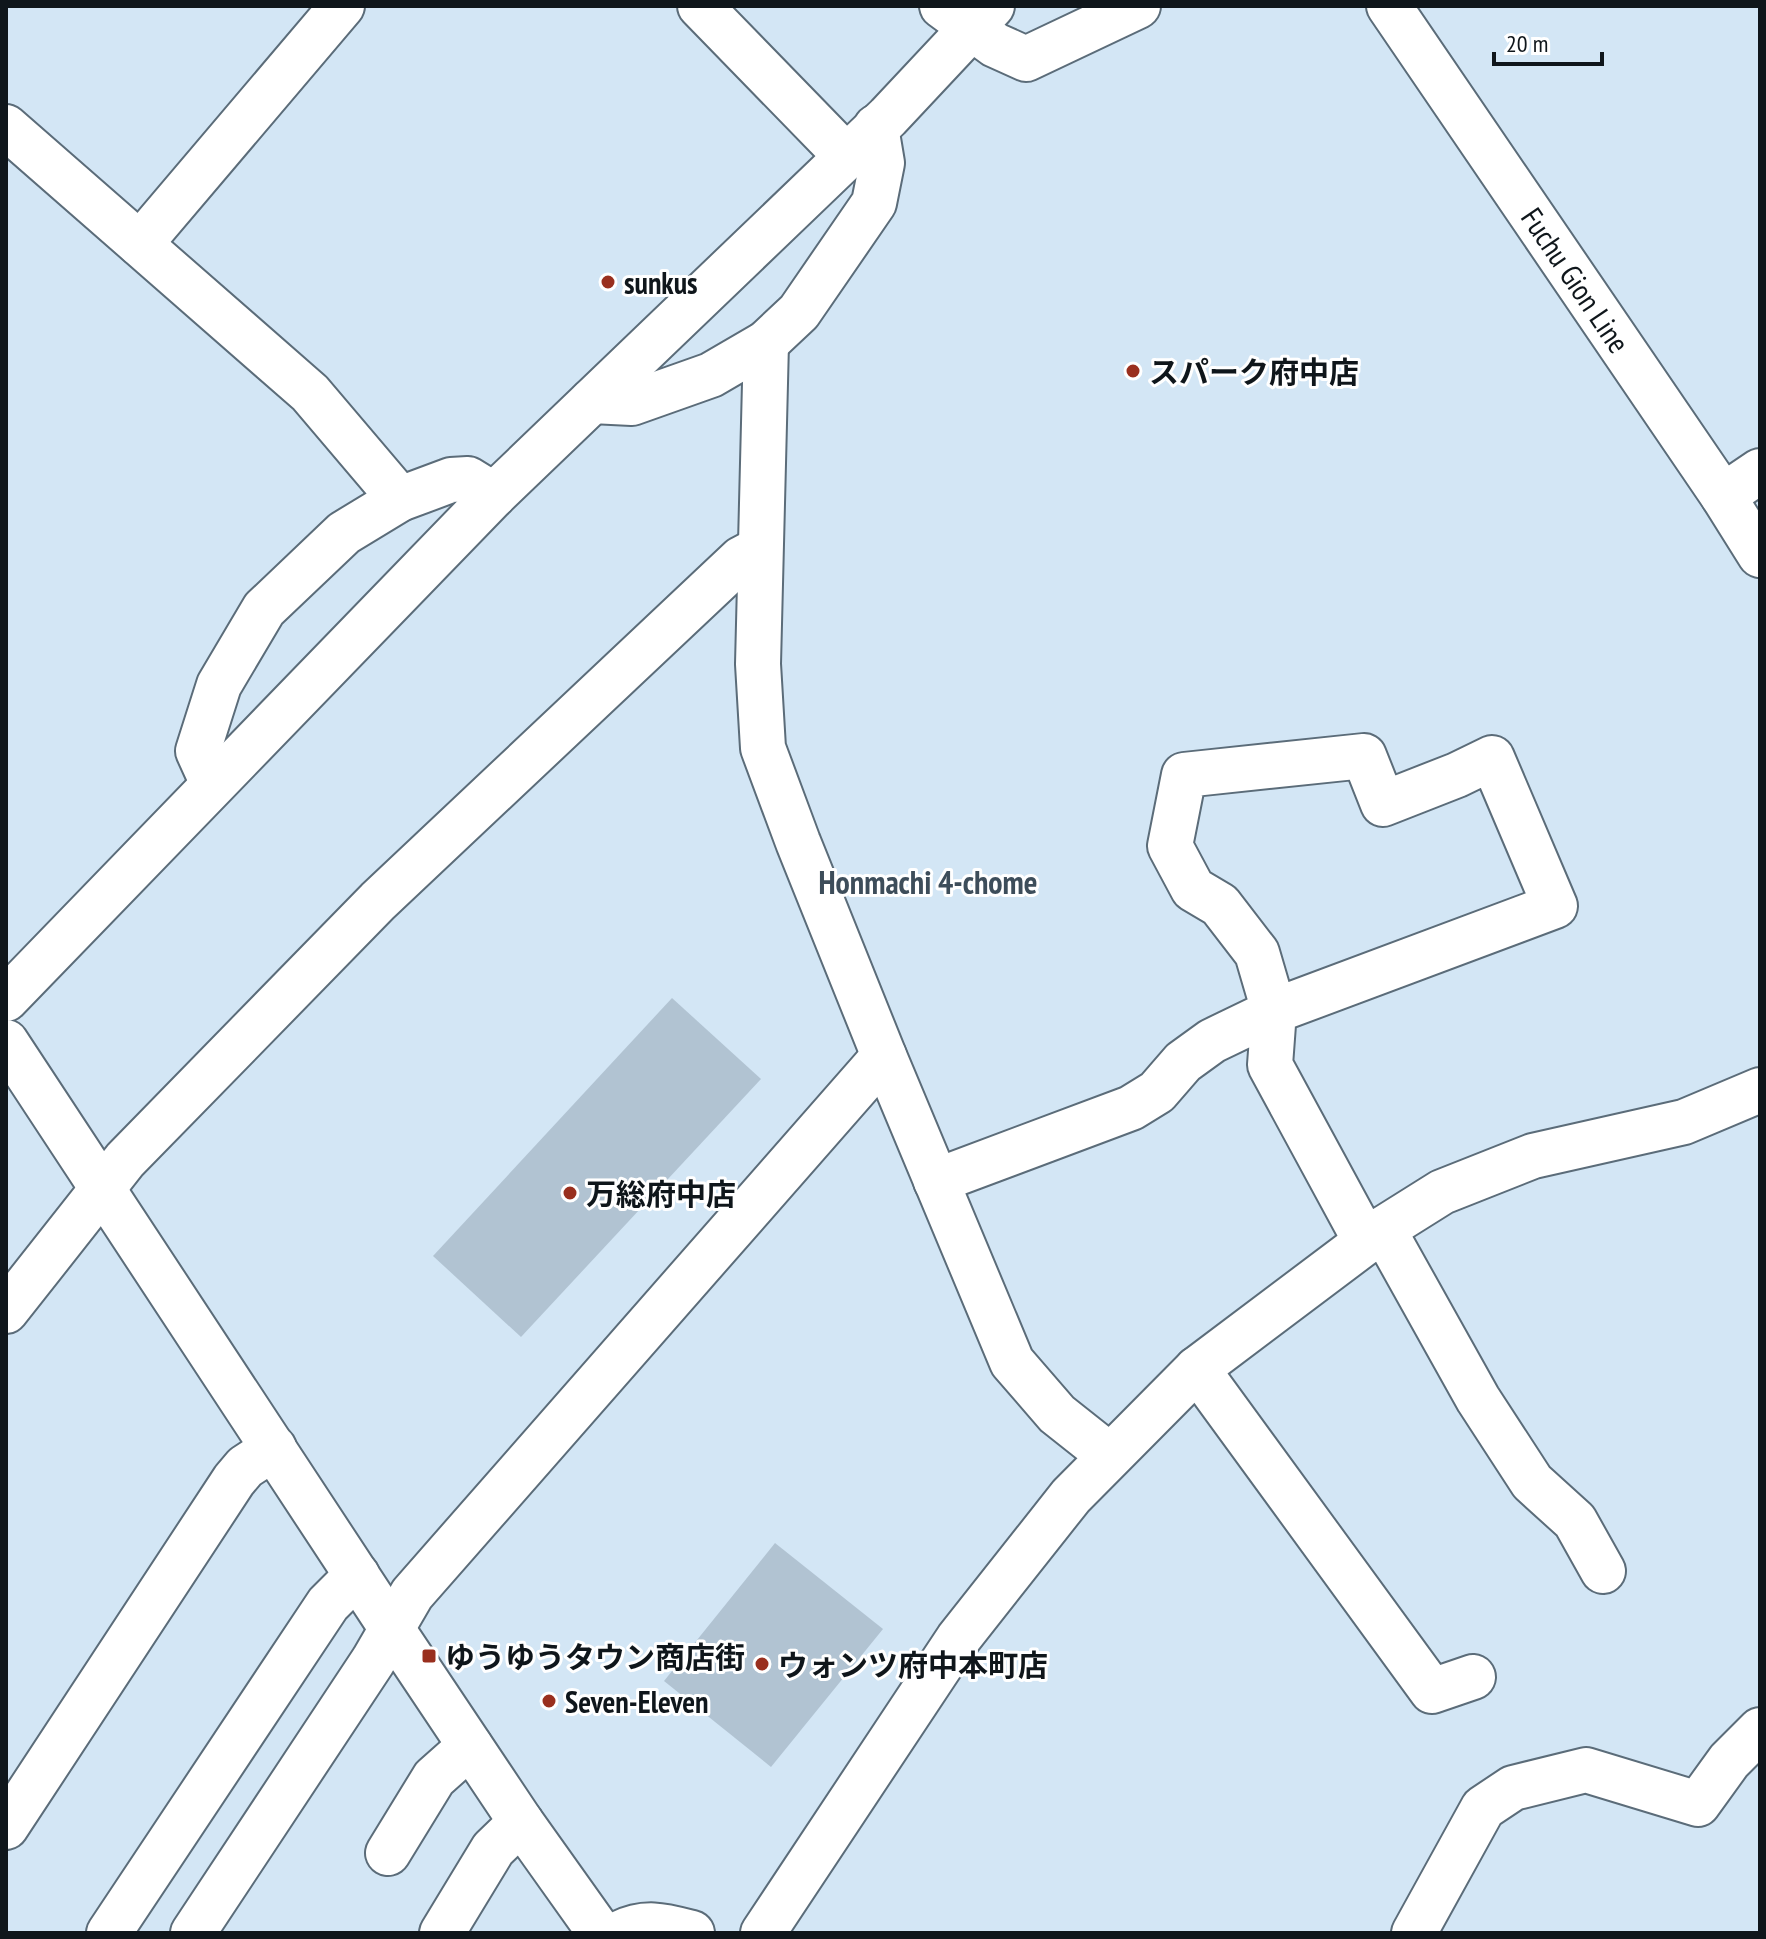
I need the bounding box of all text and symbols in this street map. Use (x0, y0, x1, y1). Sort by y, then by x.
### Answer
scale bar (1494, 16, 1602, 66)
text: 20 m (1506, 28, 1548, 59)
street label: Fuchu Gion Line (1513, 200, 1639, 360)
place label: sunkus (624, 263, 698, 302)
marker: sunkus (599, 273, 617, 291)
place label: スパーク府中店 (1149, 352, 1359, 391)
marker: スパーク府中店 (1124, 362, 1142, 380)
district label: Honmachi 4-chome (819, 861, 1037, 903)
place label: 万総府中店 (586, 1174, 736, 1213)
marker: 万総府中店 (561, 1184, 579, 1202)
place label: ゆうゆうタウン商店街 (445, 1637, 745, 1676)
place label: ウォンツ府中本町店 (778, 1645, 1048, 1684)
marker: ゆうゆうタウン商店街 (420, 1647, 438, 1665)
marker: ウォンツ府中本町店 (753, 1655, 771, 1673)
place label: Seven-Eleven (565, 1682, 709, 1721)
marker: Seven-Eleven (540, 1692, 558, 1710)

